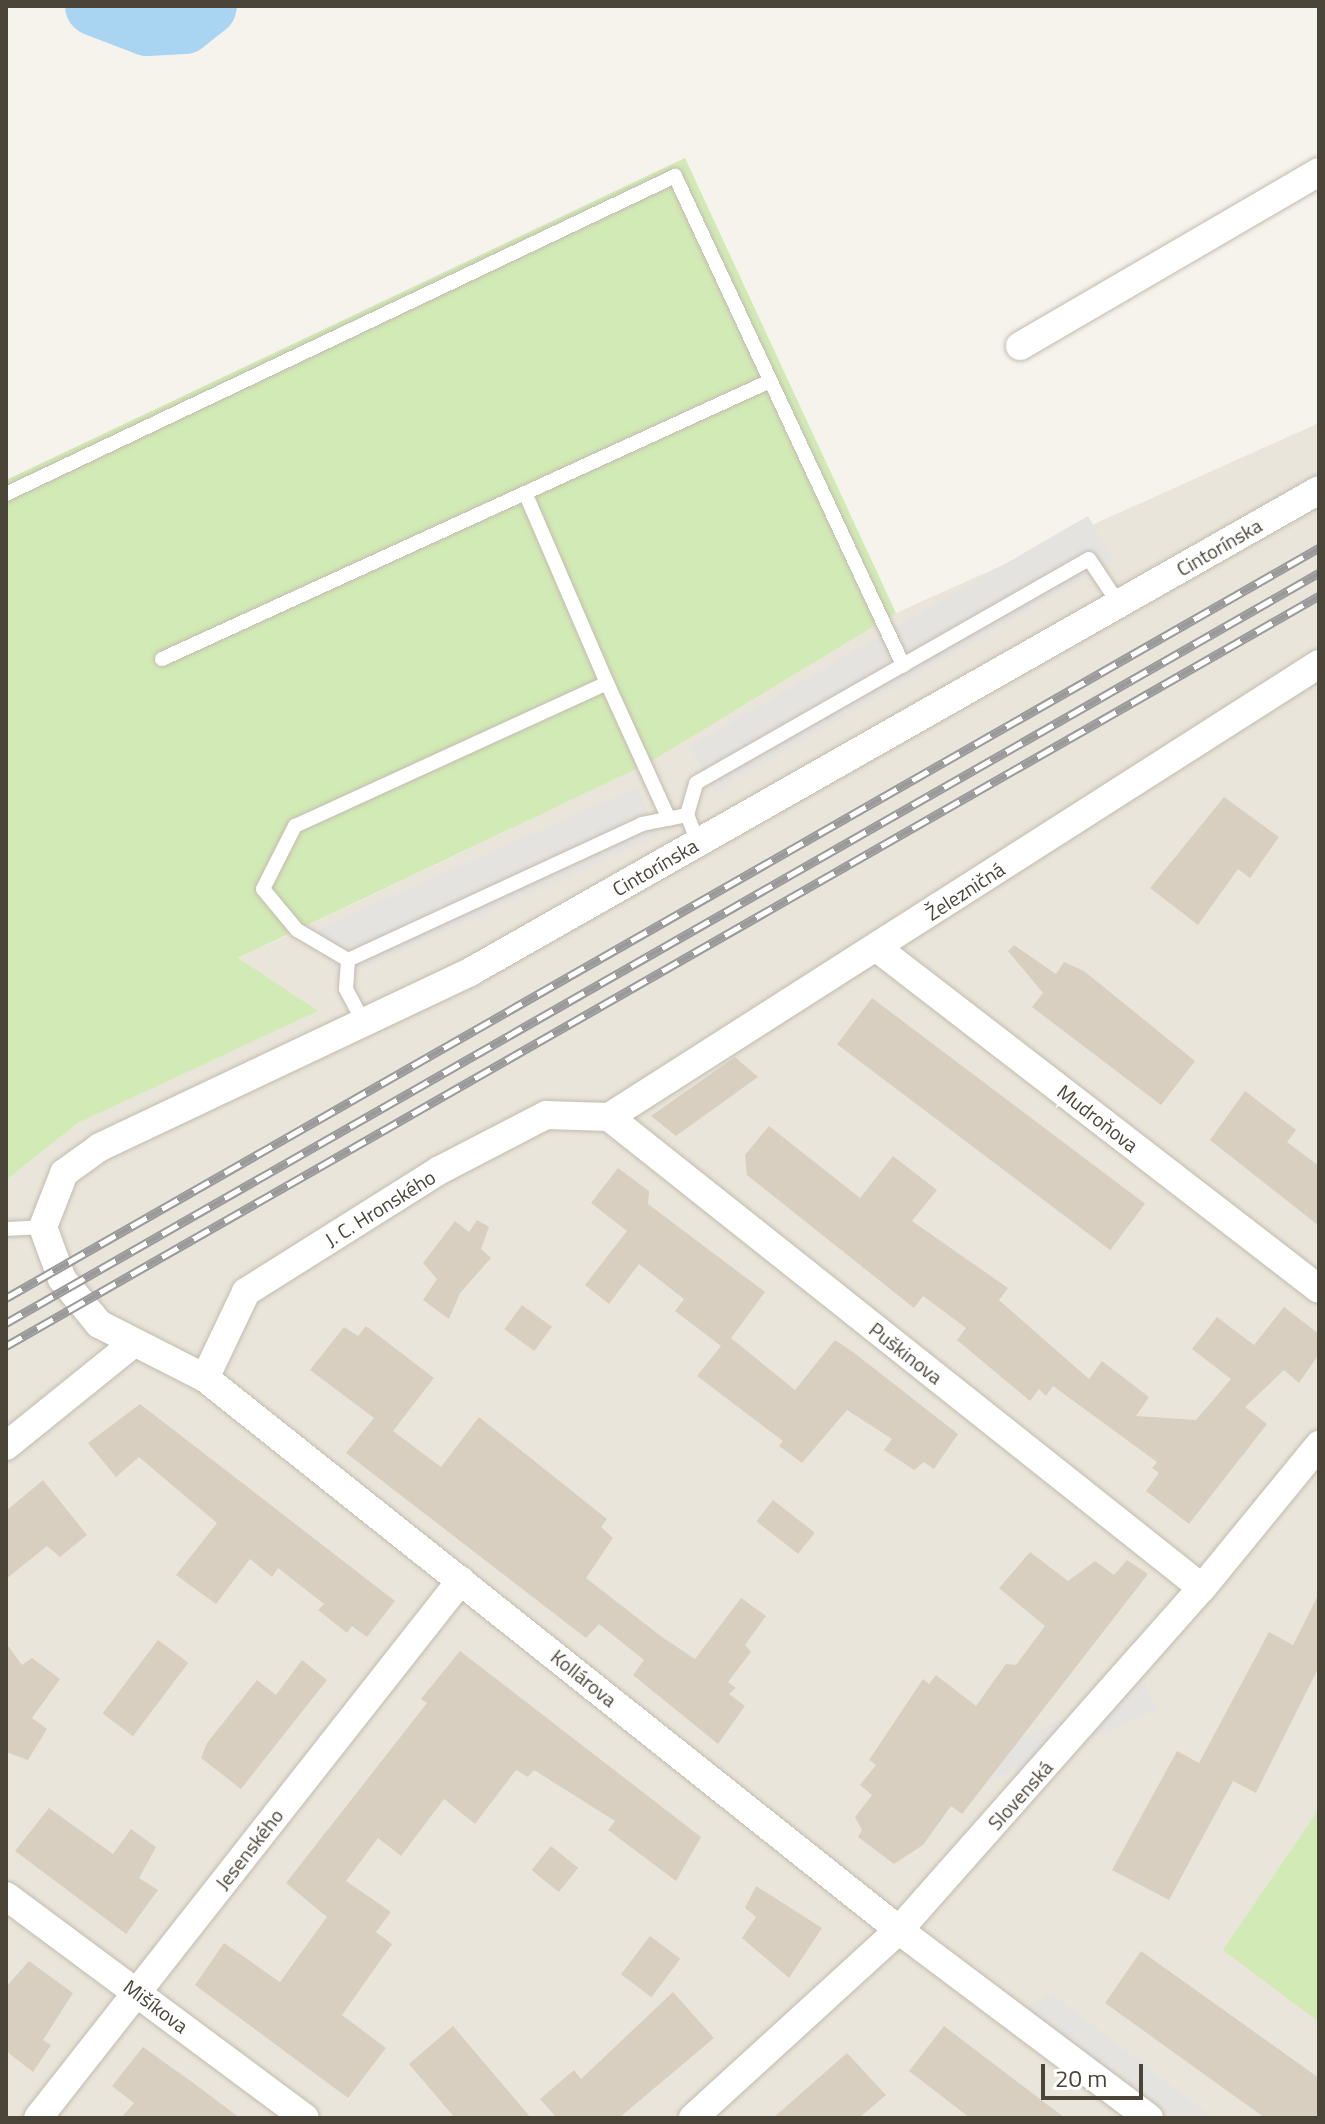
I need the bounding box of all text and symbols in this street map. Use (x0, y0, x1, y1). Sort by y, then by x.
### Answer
street label: Cintorínska (1172, 513, 1266, 581)
street label: Cintorínska (608, 833, 702, 901)
street label: Železničná (921, 857, 1009, 925)
street label: Mudroňova (1053, 1079, 1143, 1157)
street label: J. C. Hronského (320, 1165, 440, 1251)
street label: Puškinova (865, 1317, 947, 1389)
street label: Kollárova (546, 1644, 622, 1712)
street label: Slovenská (983, 1755, 1057, 1835)
street label: Jesenského (210, 1804, 288, 1894)
street label: Mišíkova (119, 1974, 193, 2038)
scale bar (1045, 2048, 1147, 2098)
text: 20 m (1055, 2060, 1107, 2096)

